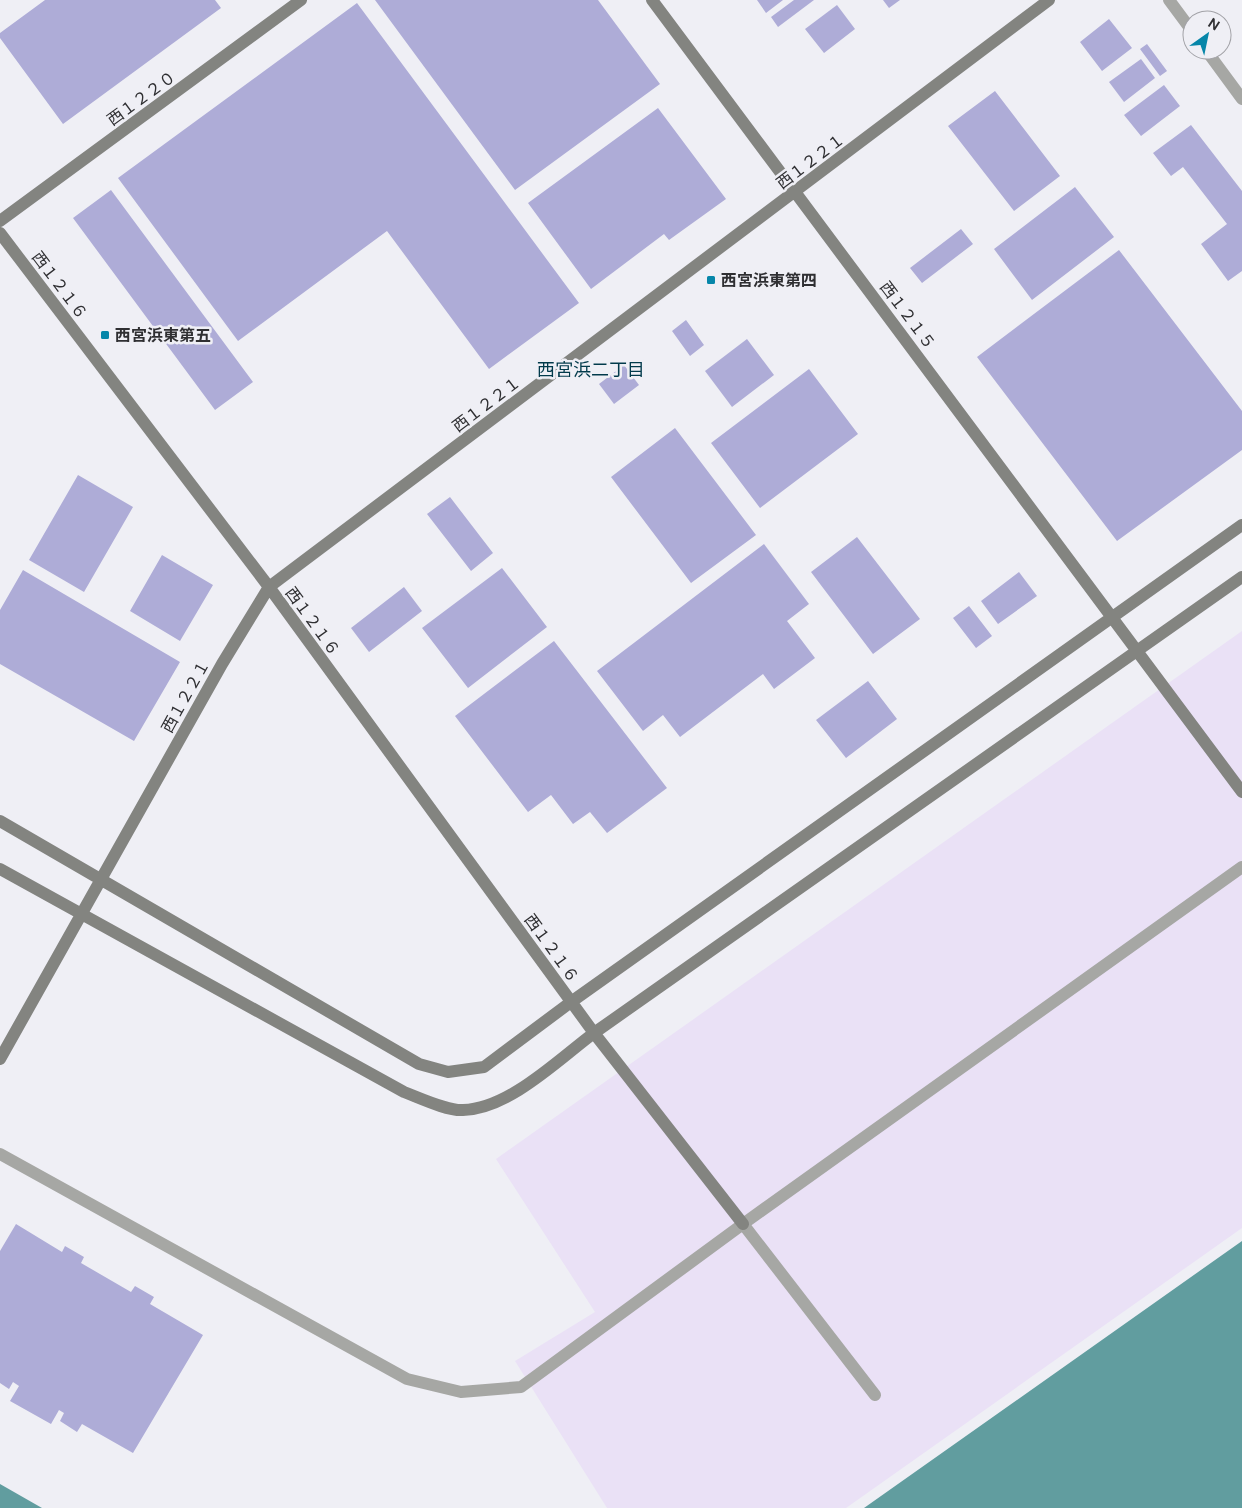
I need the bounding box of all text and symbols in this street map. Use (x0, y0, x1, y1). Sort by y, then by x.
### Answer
north arrow (1182, 10, 1232, 60)
text: N (1205, 14, 1223, 34)
street label: 西１２２０ (103, 66, 180, 130)
street label: 西１２２１ (772, 129, 849, 194)
street label: 西１２１６ (27, 247, 92, 324)
place label: 西宮浜東第四 (721, 270, 817, 291)
marker: 西宮浜東第四 (705, 274, 717, 286)
street label: 西１２１５ (875, 277, 940, 354)
place label: 西宮浜東第五 (115, 325, 211, 346)
marker: 西宮浜東第五 (99, 329, 111, 341)
district label: 西宮浜二丁目 (537, 358, 645, 382)
street label: 西１２２１ (448, 372, 525, 437)
street label: 西１２１６ (281, 583, 345, 660)
street label: 西１２２１ (157, 656, 214, 736)
street label: 西１２１６ (520, 910, 584, 987)

